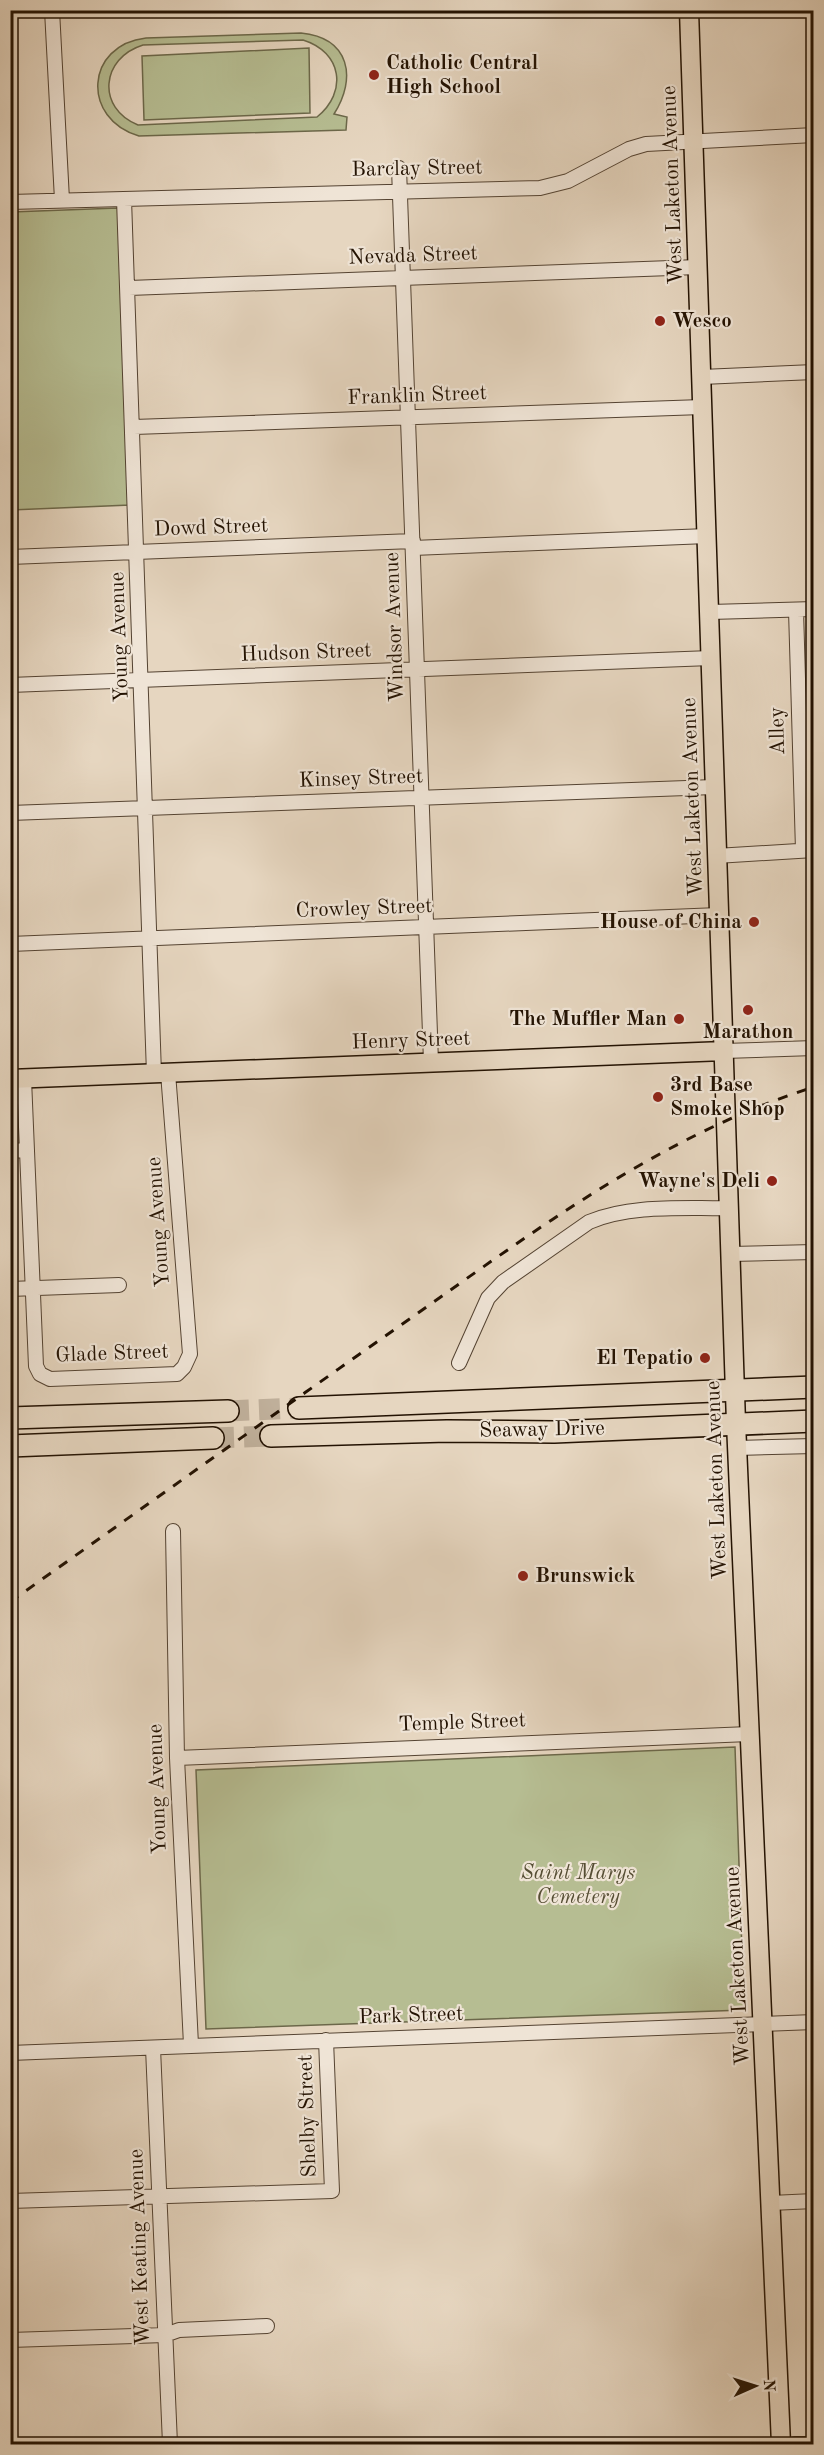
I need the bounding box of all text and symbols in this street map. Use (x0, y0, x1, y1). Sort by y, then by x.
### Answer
place label: Catholic Central High School (386, 53, 538, 98)
marker: Catholic Central High School (367, 68, 381, 82)
street label: West Laketon Avenue (659, 85, 687, 285)
street label: Barclay Street (351, 157, 483, 181)
street label: Nevada Street (348, 243, 478, 269)
place label: Wesco (672, 311, 732, 332)
marker: Wesco (653, 314, 667, 328)
street label: Franklin Street (347, 383, 487, 409)
street label: Dowd Street (154, 516, 268, 540)
street label: Windsor Avenue (382, 552, 408, 702)
street label: Young Avenue (107, 571, 133, 703)
street label: Hudson Street (240, 640, 372, 666)
street label: West Laketon Avenue (679, 697, 707, 897)
street label: Alley (767, 707, 789, 755)
street label: Kinsey Street (299, 766, 423, 792)
street label: Crowley Street (295, 896, 433, 922)
place label: House of China (600, 912, 742, 933)
marker: House of China (747, 915, 761, 929)
marker: Marathon (741, 1003, 755, 1017)
place label: The Muffler Man (509, 1009, 667, 1030)
marker: The Muffler Man (672, 1012, 686, 1026)
place label: Marathon (703, 1022, 793, 1043)
street label: Henry Street (351, 1028, 471, 1054)
place label: 3rd Base Smoke Shop (670, 1075, 785, 1120)
marker: 3rd Base Smoke Shop (651, 1090, 665, 1104)
street label: Young Avenue (144, 1156, 174, 1288)
place label: Wayne's Deli (638, 1171, 760, 1192)
marker: Wayne's Deli (765, 1174, 779, 1188)
street label: Glade Street (55, 1342, 169, 1366)
place label: El Tepatio (596, 1348, 693, 1369)
marker: El Tepatio (698, 1351, 712, 1365)
street label: West Laketon Avenue (703, 1380, 731, 1580)
street label: Seaway Drive (479, 1418, 605, 1442)
place label: Brunswick (535, 1566, 636, 1587)
marker: Brunswick (516, 1569, 530, 1583)
street label: Temple Street (398, 1710, 526, 1736)
street label: Young Avenue (145, 1723, 171, 1855)
park label: Saint Marys Cemetery (521, 1863, 635, 1908)
street label: West Laketon Avenue (722, 1866, 754, 2066)
street label: Park Street (358, 2004, 464, 2028)
street label: Shelby Street (295, 2054, 321, 2178)
street label: West Keating Avenue (126, 2148, 154, 2346)
north arrow (725, 2356, 785, 2416)
text: N (760, 2379, 776, 2393)

